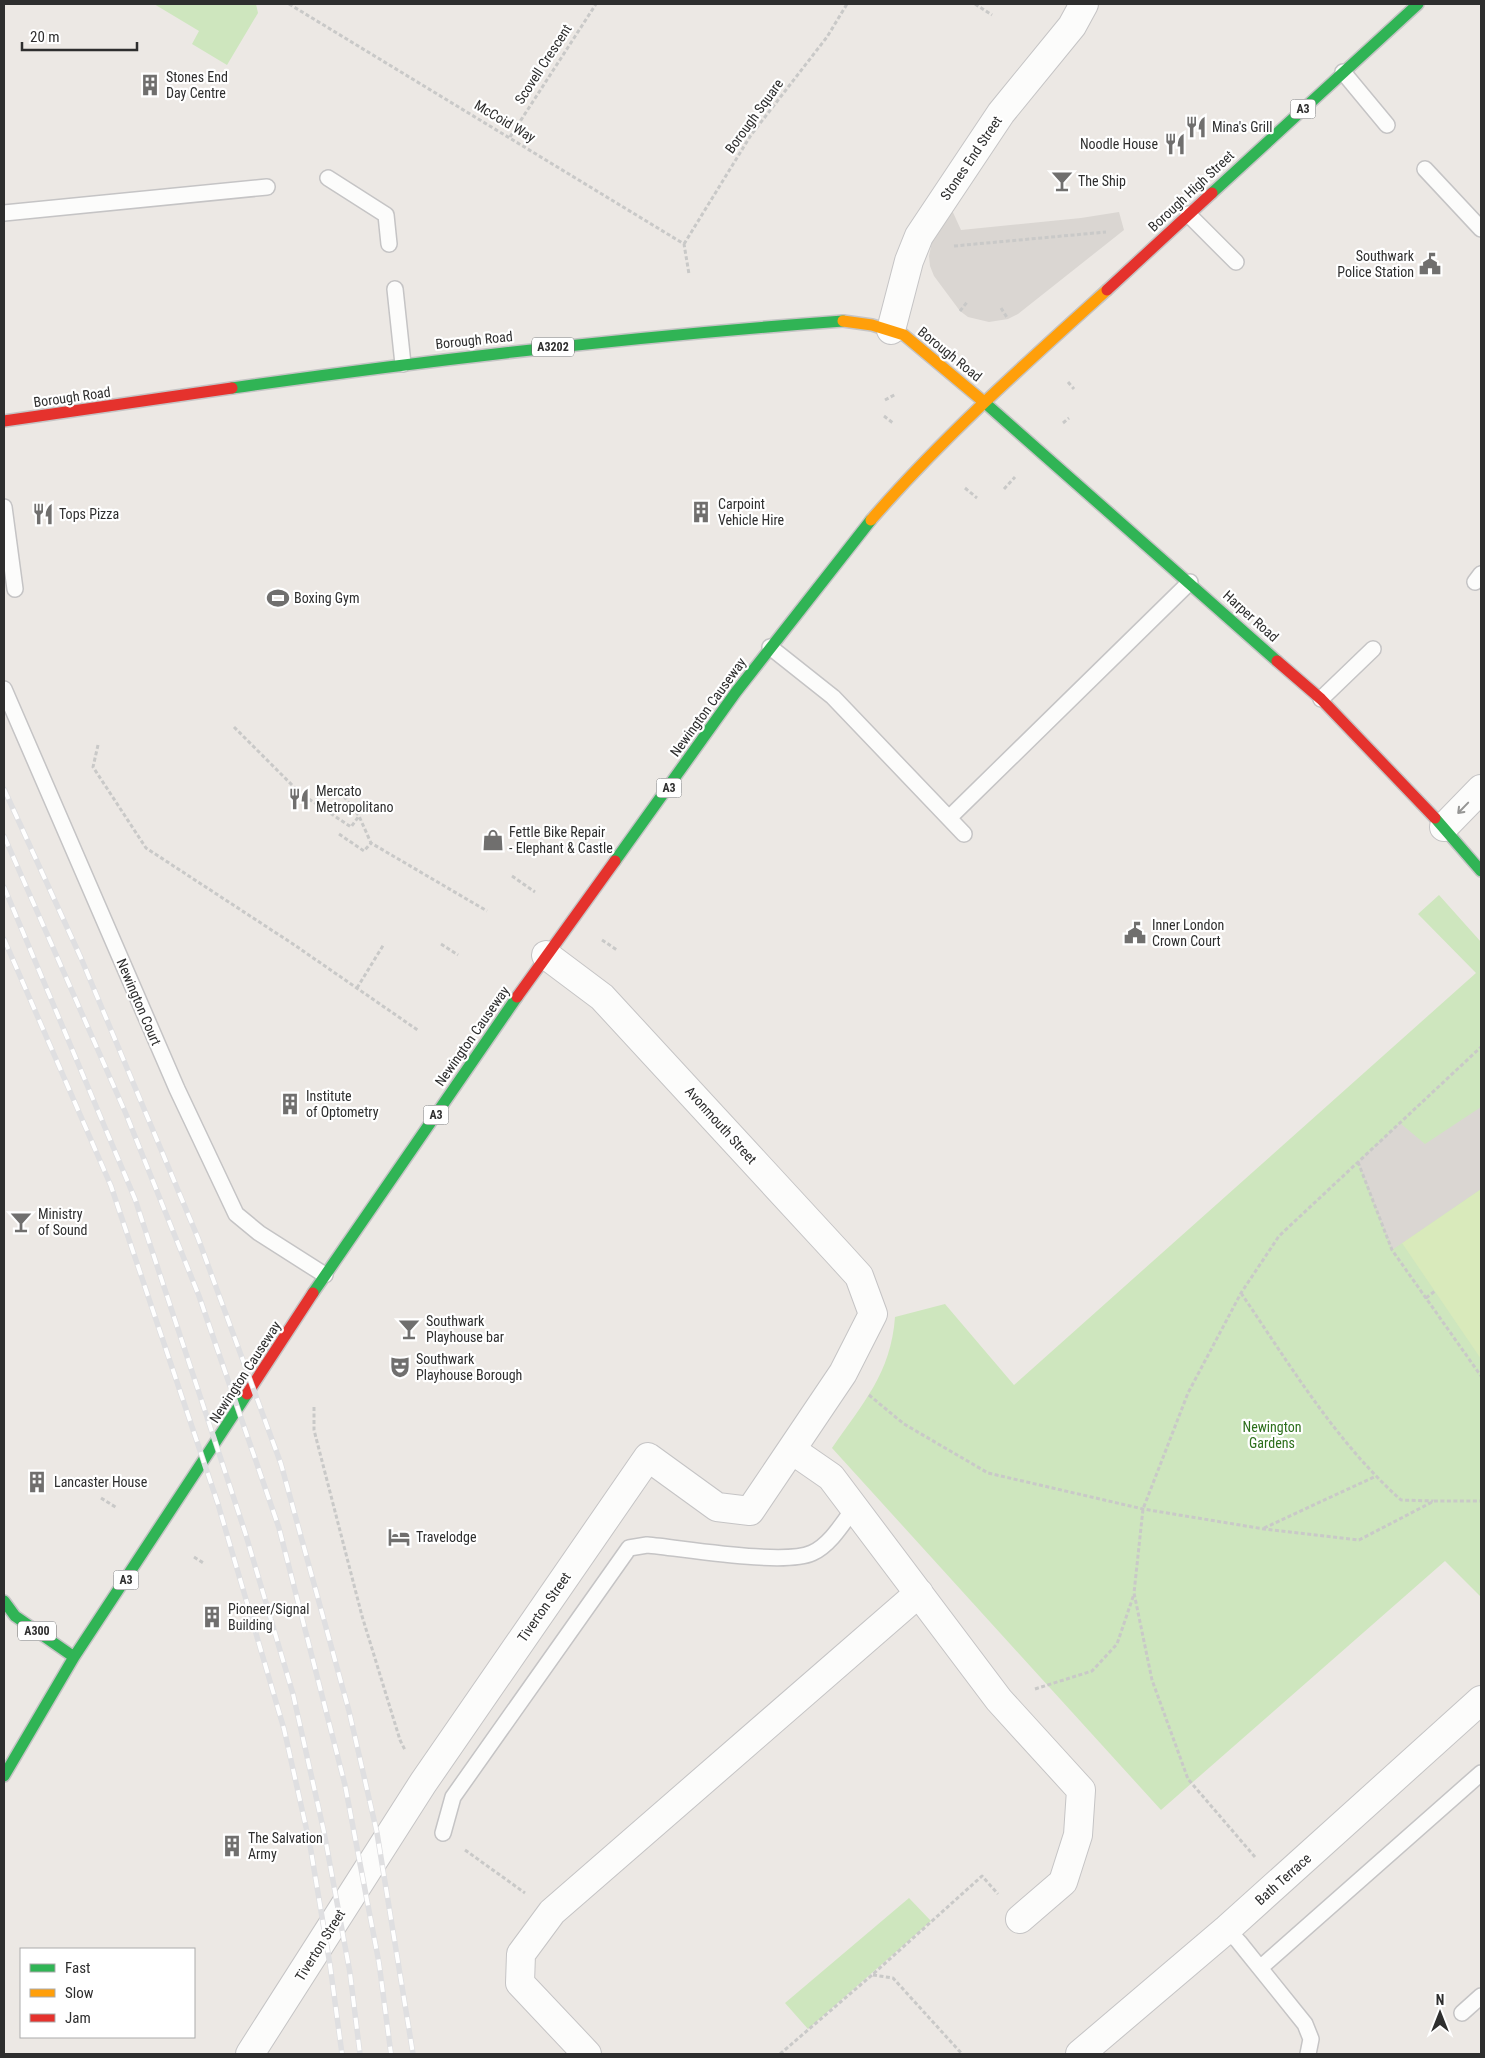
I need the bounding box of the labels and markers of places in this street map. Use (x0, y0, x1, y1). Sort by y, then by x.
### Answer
place label: Stones End Day Centre (166, 69, 228, 101)
building icon: Stones End Day Centre (137, 72, 163, 98)
restaurant icon: Mina's Grill (1183, 114, 1209, 140)
place label: Mina's Grill (1212, 119, 1273, 135)
restaurant icon: Noodle House (1162, 131, 1188, 157)
place label: Noodle House (1080, 136, 1158, 152)
bar icon: The Ship (1049, 168, 1075, 194)
place label: The Ship (1078, 173, 1126, 189)
place label: Southwark Police Station (1337, 248, 1415, 280)
public building icon: Southwark Police Station (1417, 251, 1443, 277)
place label: Carpoint Vehicle Hire (718, 496, 785, 528)
building icon: Carpoint Vehicle Hire (688, 499, 714, 525)
restaurant icon: Tops Pizza (30, 501, 56, 527)
place label: Tops Pizza (59, 506, 119, 522)
sports icon: Boxing Gym (265, 585, 291, 611)
place label: Boxing Gym (294, 590, 359, 606)
place label: Mercato Metropolitano (316, 783, 393, 815)
restaurant icon: Mercato Metropolitano (286, 786, 312, 812)
place label: Fettle Bike Repair - Elephant & Castle (509, 824, 613, 856)
shop icon: Fettle Bike Repair - Elephant & Castle (480, 827, 506, 853)
place label: Inner London Crown Court (1152, 917, 1224, 949)
public building icon: Inner London Crown Court (1122, 920, 1148, 946)
place label: Institute of Optometry (306, 1088, 379, 1120)
building icon: Institute of Optometry (277, 1091, 303, 1117)
place label: Ministry of Sound (38, 1206, 87, 1238)
bar icon: Ministry of Sound (8, 1209, 34, 1235)
place label: Southwark Playhouse bar (426, 1313, 504, 1345)
bar icon: Southwark Playhouse bar (396, 1316, 422, 1342)
place label: Southwark Playhouse Borough (416, 1351, 522, 1383)
theatre icon: Southwark Playhouse Borough (387, 1354, 413, 1380)
building icon: Lancaster House (24, 1469, 50, 1495)
place label: Lancaster House (54, 1474, 148, 1490)
hotel icon: Travelodge (386, 1524, 412, 1550)
place label: Travelodge (416, 1529, 477, 1545)
place label: Pioneer/Signal Building (228, 1601, 309, 1633)
building icon: Pioneer/Signal Building (199, 1604, 225, 1630)
place label: The Salvation Army (248, 1830, 323, 1862)
building icon: The Salvation Army (219, 1833, 245, 1859)

